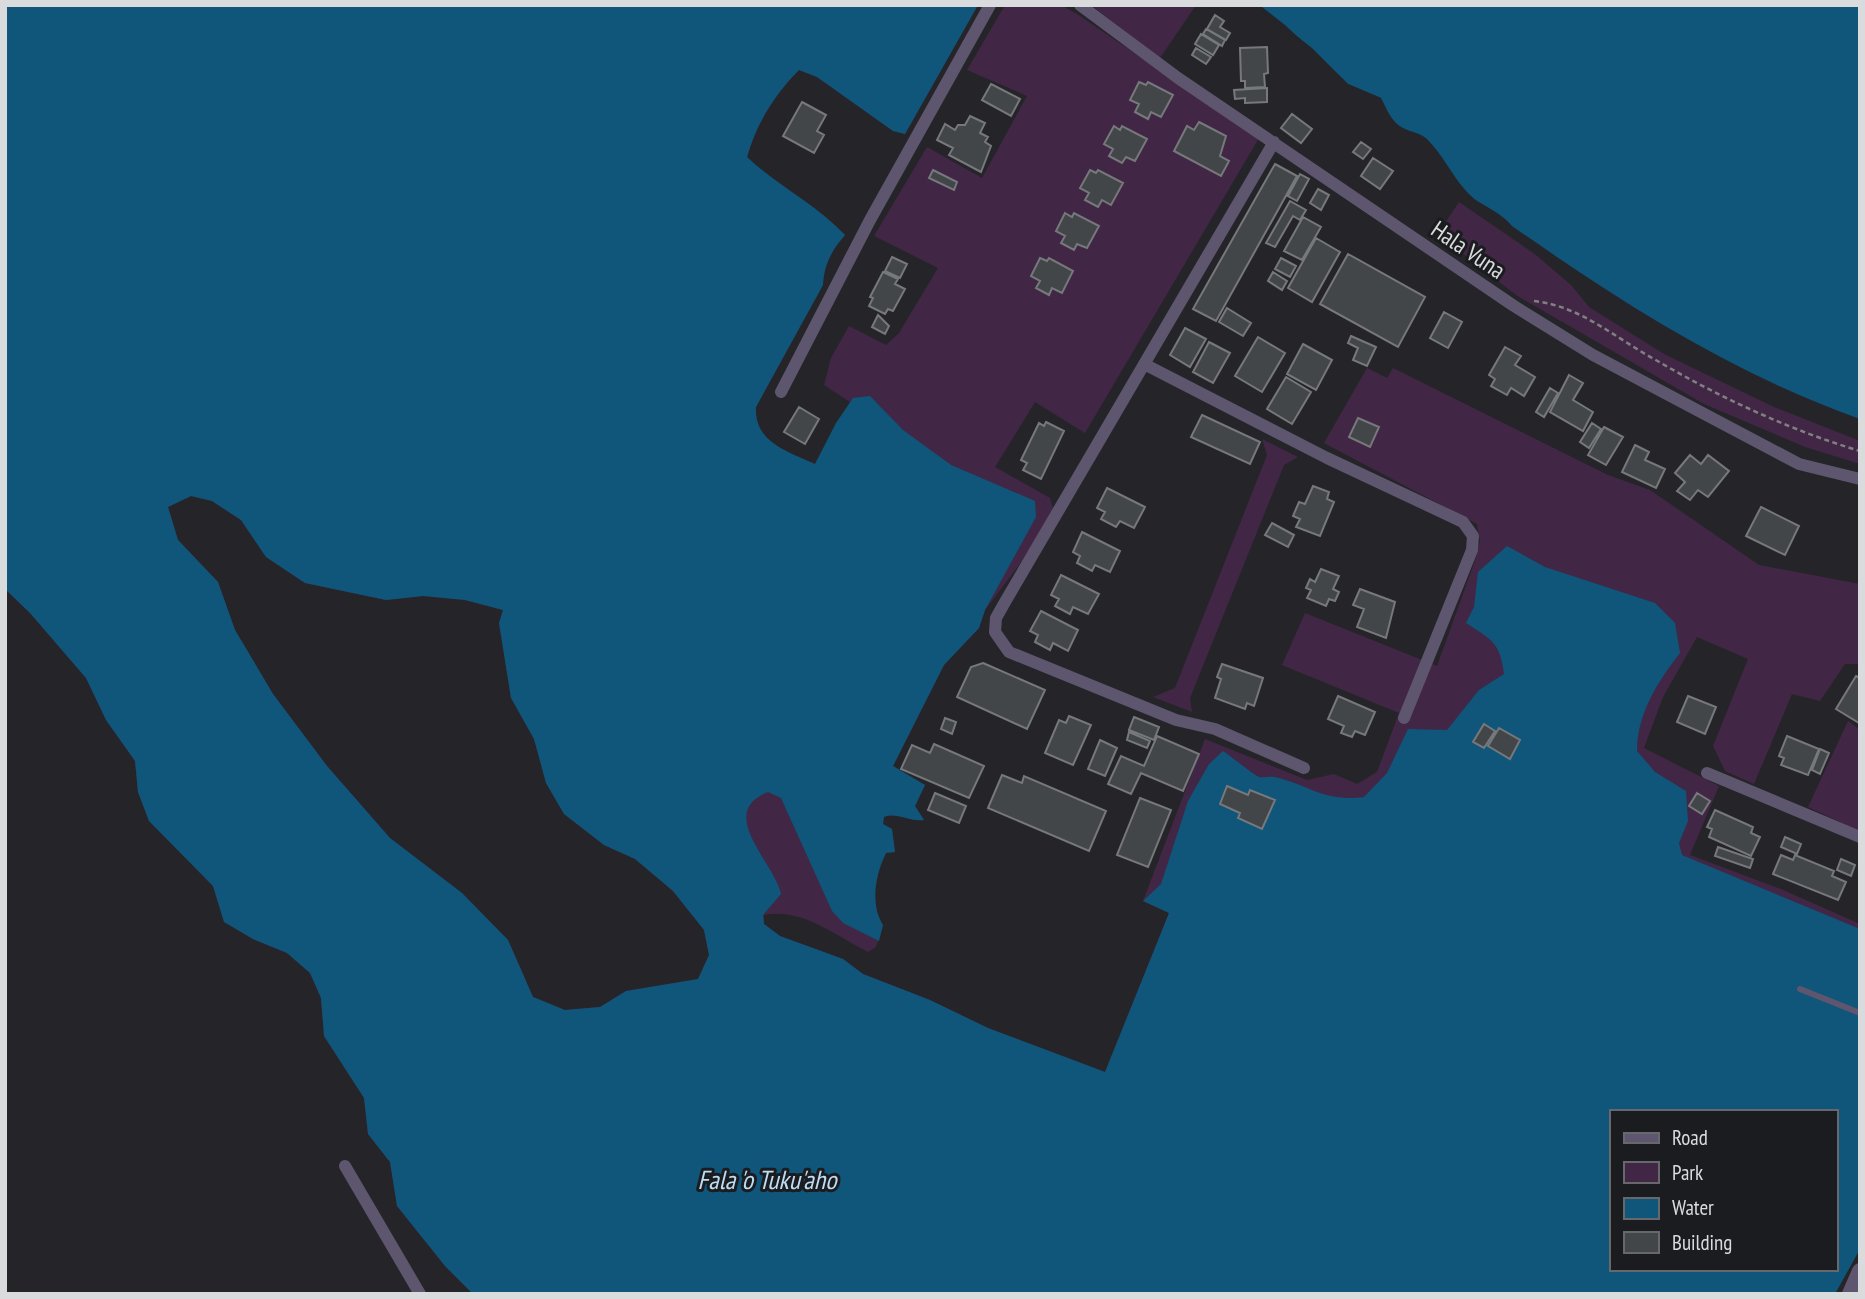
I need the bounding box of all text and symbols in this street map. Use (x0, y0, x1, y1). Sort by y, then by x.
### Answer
street label: Hala Vuna (1425, 214, 1511, 286)
legend (1610, 1110, 1837, 1271)
text: Road (1672, 1124, 1708, 1151)
text: Park (1672, 1159, 1703, 1186)
water label: Fala 'o Tuku'aho (698, 1163, 838, 1196)
text: Water (1672, 1194, 1714, 1221)
text: Building (1672, 1229, 1732, 1256)

